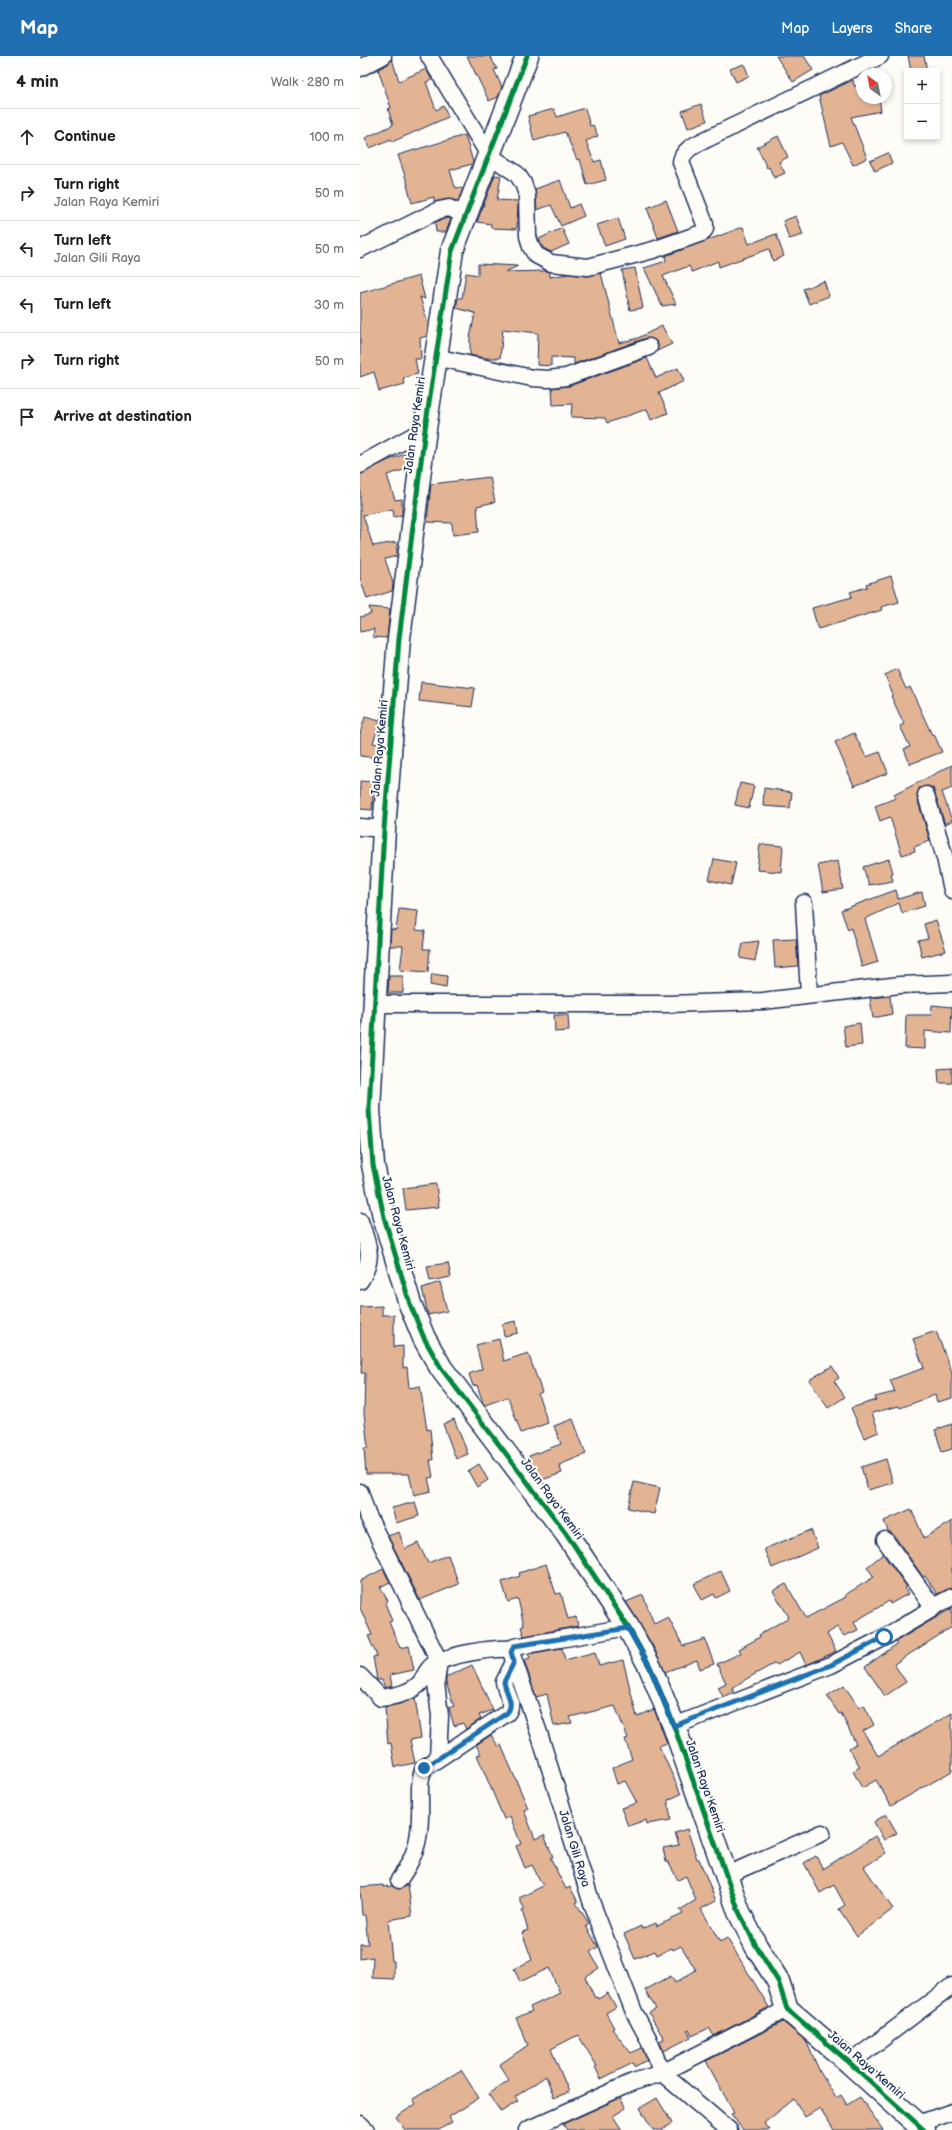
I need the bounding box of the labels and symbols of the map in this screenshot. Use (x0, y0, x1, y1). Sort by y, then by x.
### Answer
north arrow (856, 68, 892, 104)
street label: Jalan Raya Kemiri (401, 376, 429, 474)
street label: Jalan Raya Kemiri (368, 699, 392, 797)
street label: Jalan Raya Kemiri (378, 1174, 418, 1272)
street label: Jalan Raya Kemiri (517, 1455, 587, 1543)
route start (875, 1628, 893, 1646)
street label: Jalan Raya Kemiri (682, 1738, 728, 1835)
route end (415, 1759, 433, 1777)
street label: Jalan Gili Raya (556, 1808, 594, 1889)
street label: Jalan Raya Kemiri (824, 2027, 908, 2103)

